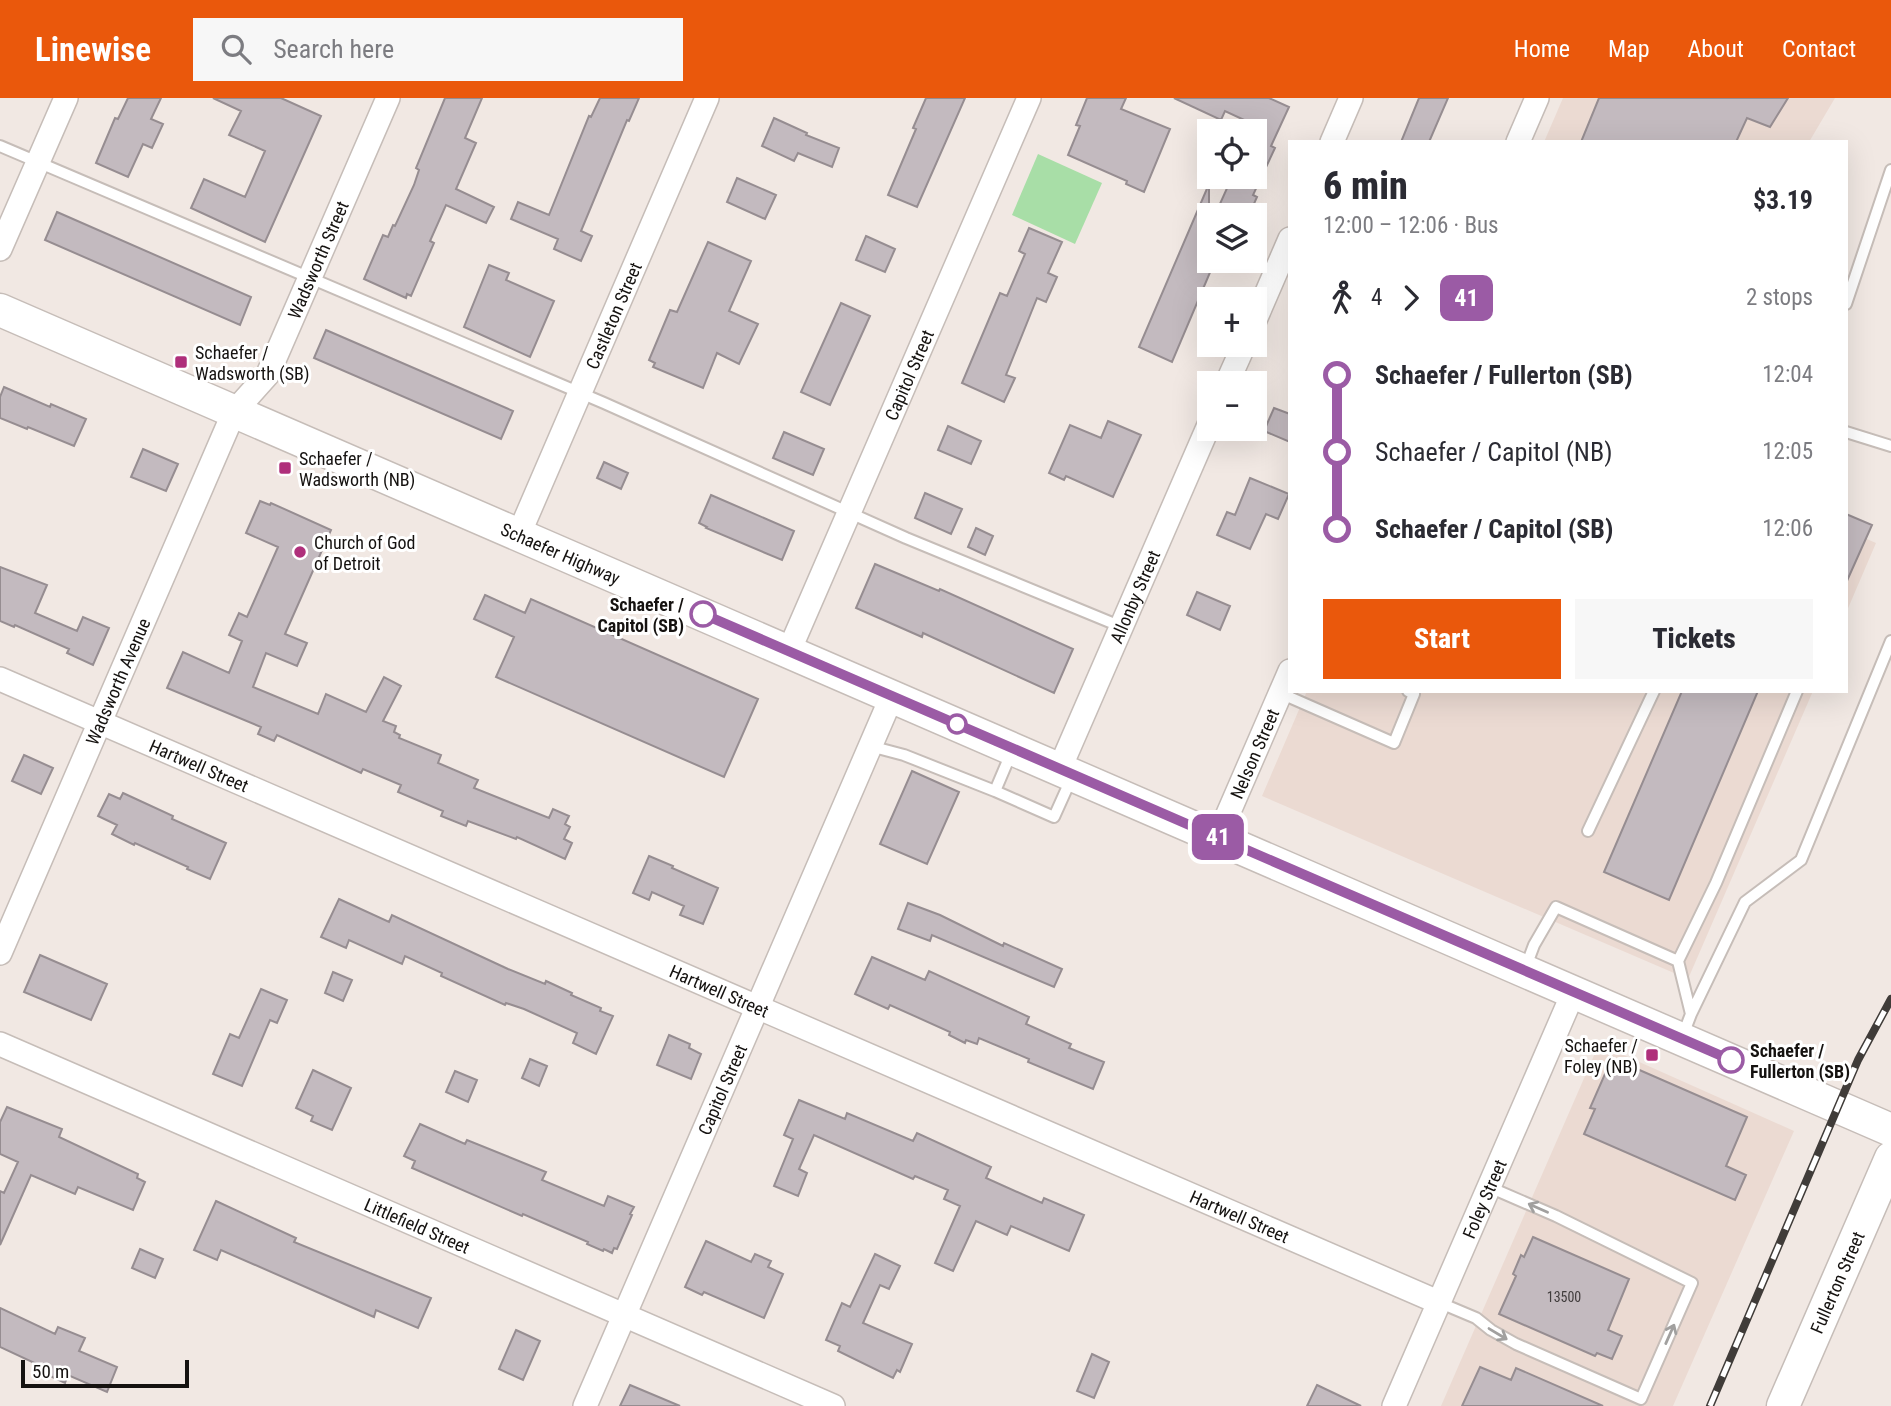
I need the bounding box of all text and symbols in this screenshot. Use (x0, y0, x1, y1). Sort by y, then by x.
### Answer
search box (193, 18, 683, 81)
text: Linewise (35, 30, 151, 69)
icon: search (217, 30, 255, 68)
text: Search here (273, 34, 394, 64)
text: Home (1514, 35, 1570, 63)
text: Map (1608, 35, 1650, 63)
text: About (1688, 35, 1744, 63)
text: Contact (1782, 35, 1856, 63)
map controls (1197, 119, 1267, 441)
button: locate (1197, 119, 1267, 189)
text: 6 min (1323, 164, 1408, 208)
text: $3.19 (1753, 185, 1813, 215)
street label: Wadsworth Street (283, 198, 352, 322)
button: layers (1197, 203, 1267, 273)
text: 12:00 – 12:06 · Bus (1323, 212, 1499, 239)
street label: Castleton Street (581, 259, 645, 372)
icon: walk (1323, 279, 1361, 317)
icon: forward (1392, 279, 1430, 317)
text: 4 (1371, 284, 1382, 311)
text: 41 (1454, 284, 1479, 312)
text: 2 stops (1746, 284, 1813, 311)
button: + (1197, 287, 1267, 357)
street label: Capitol Street (880, 326, 938, 423)
place label: Schaefer / Wadsworth (SB) (195, 342, 310, 385)
marker: Schaefer / Wadsworth (SB) (173, 354, 189, 370)
text: Schaefer / Fullerton (SB) (1375, 360, 1633, 390)
text: 12:04 (1762, 361, 1813, 388)
button: − (1197, 371, 1267, 441)
text: Schaefer / Capitol (NB) (1375, 437, 1612, 467)
text: 12:05 (1762, 438, 1813, 465)
place label: Schaefer / Wadsworth (NB) (299, 448, 415, 491)
marker: Schaefer / Wadsworth (NB) (277, 460, 293, 476)
text: Schaefer / Capitol (SB) (1375, 514, 1613, 544)
text: 12:06 (1762, 515, 1813, 542)
street label: Schaefer Highway (498, 518, 624, 588)
place label: Church of God of Detroit (314, 532, 416, 574)
marker: Church of God of Detroit (292, 544, 308, 560)
street label: Allonby Street (1105, 547, 1164, 646)
place label: Schaefer / Capitol (SB) (597, 594, 684, 637)
button: Start (1323, 599, 1561, 679)
button: Tickets (1575, 599, 1813, 679)
marker: Schaefer / Capitol (SB) (690, 601, 716, 627)
street label: Wadsworth Avenue (81, 615, 154, 748)
street label: Nelson Street (1225, 705, 1283, 802)
unlabelled marker (947, 714, 967, 734)
street label: Hartwell Street (146, 735, 252, 796)
line badge: 41 (1186, 814, 1250, 860)
text: 41 (1206, 823, 1230, 851)
street label: Hartwell Street (667, 960, 772, 1021)
place label: Schaefer / Foley (NB) (1564, 1035, 1638, 1078)
place label: Schaefer / Fullerton (SB) (1750, 1040, 1850, 1083)
street label: Capitol Street (693, 1041, 751, 1138)
marker: Schaefer / Foley (NB) (1644, 1047, 1660, 1063)
marker: Schaefer / Fullerton (SB) (1718, 1047, 1744, 1073)
street label: Foley Street (1458, 1156, 1510, 1241)
street label: Hartwell Street (1187, 1185, 1292, 1247)
street label: Littlefield Street (361, 1193, 473, 1257)
one-way arrow (1528, 1201, 1550, 1214)
street label: Fullerton Street (1805, 1228, 1868, 1336)
house number: 13500 (1547, 1289, 1581, 1305)
one-way arrow (1664, 1324, 1677, 1346)
one-way arrow (1488, 1327, 1508, 1341)
scale bar (21, 1357, 189, 1389)
text: 50 m (32, 1360, 69, 1383)

